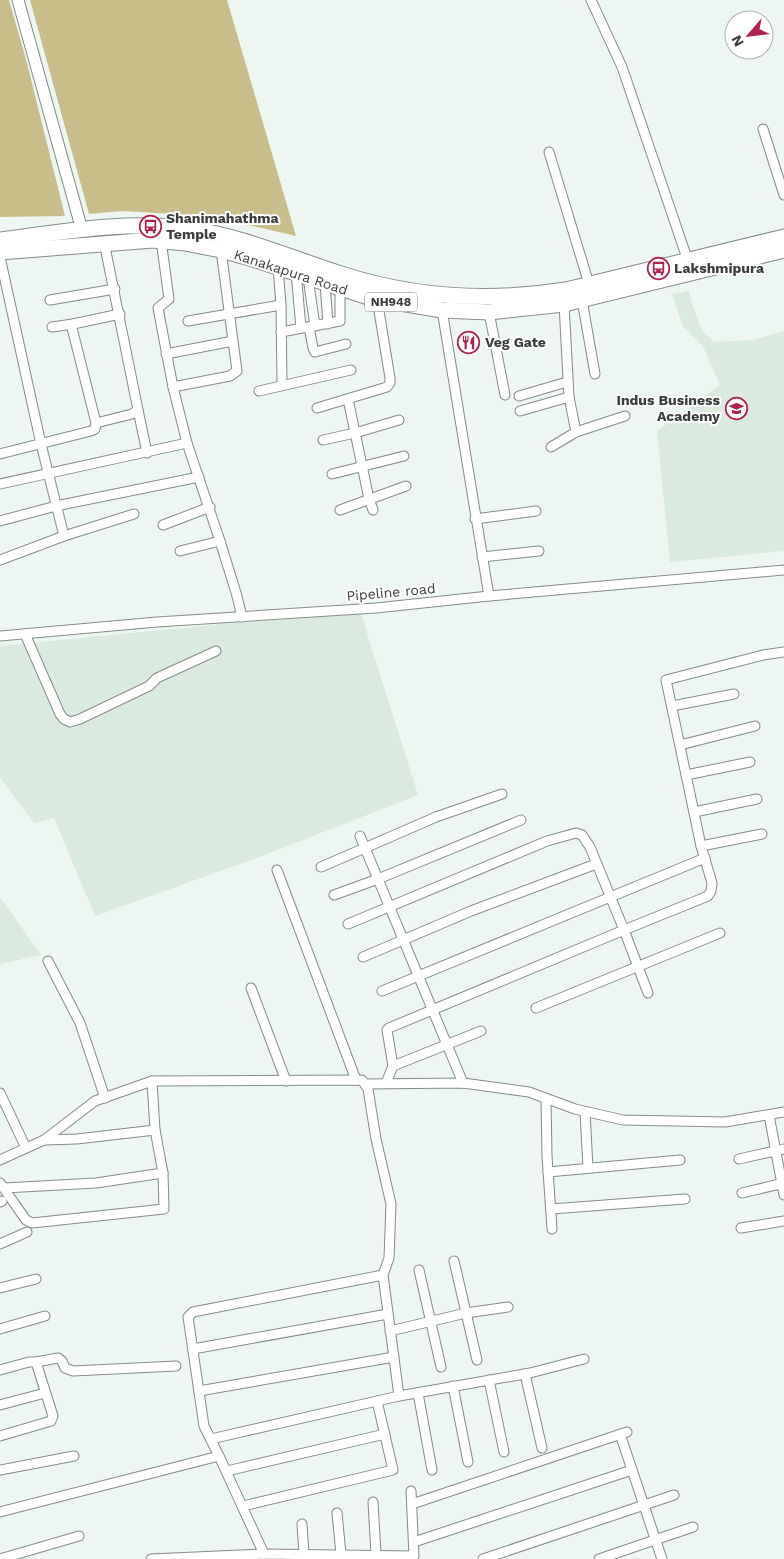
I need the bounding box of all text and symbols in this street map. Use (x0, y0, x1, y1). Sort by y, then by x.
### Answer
north arrow (724, 10, 774, 60)
text: N (728, 33, 747, 49)
place label: Shanimahathma Temple (166, 210, 279, 242)
bus stop icon: Shanimahathma Temple (138, 214, 162, 238)
street label: Kanakapura Road (232, 246, 350, 298)
bus stop icon: Lakshmipura (646, 256, 670, 280)
place label: Lakshmipura (674, 260, 765, 276)
road number: NH948 (365, 292, 417, 312)
restaurant icon: Veg Gate (457, 330, 481, 354)
place label: Veg Gate (485, 334, 546, 350)
place label: Indus Business Academy (616, 392, 721, 424)
school or university icon: Indus Business Academy (724, 396, 748, 420)
street label: Pipeline road (346, 580, 436, 604)

